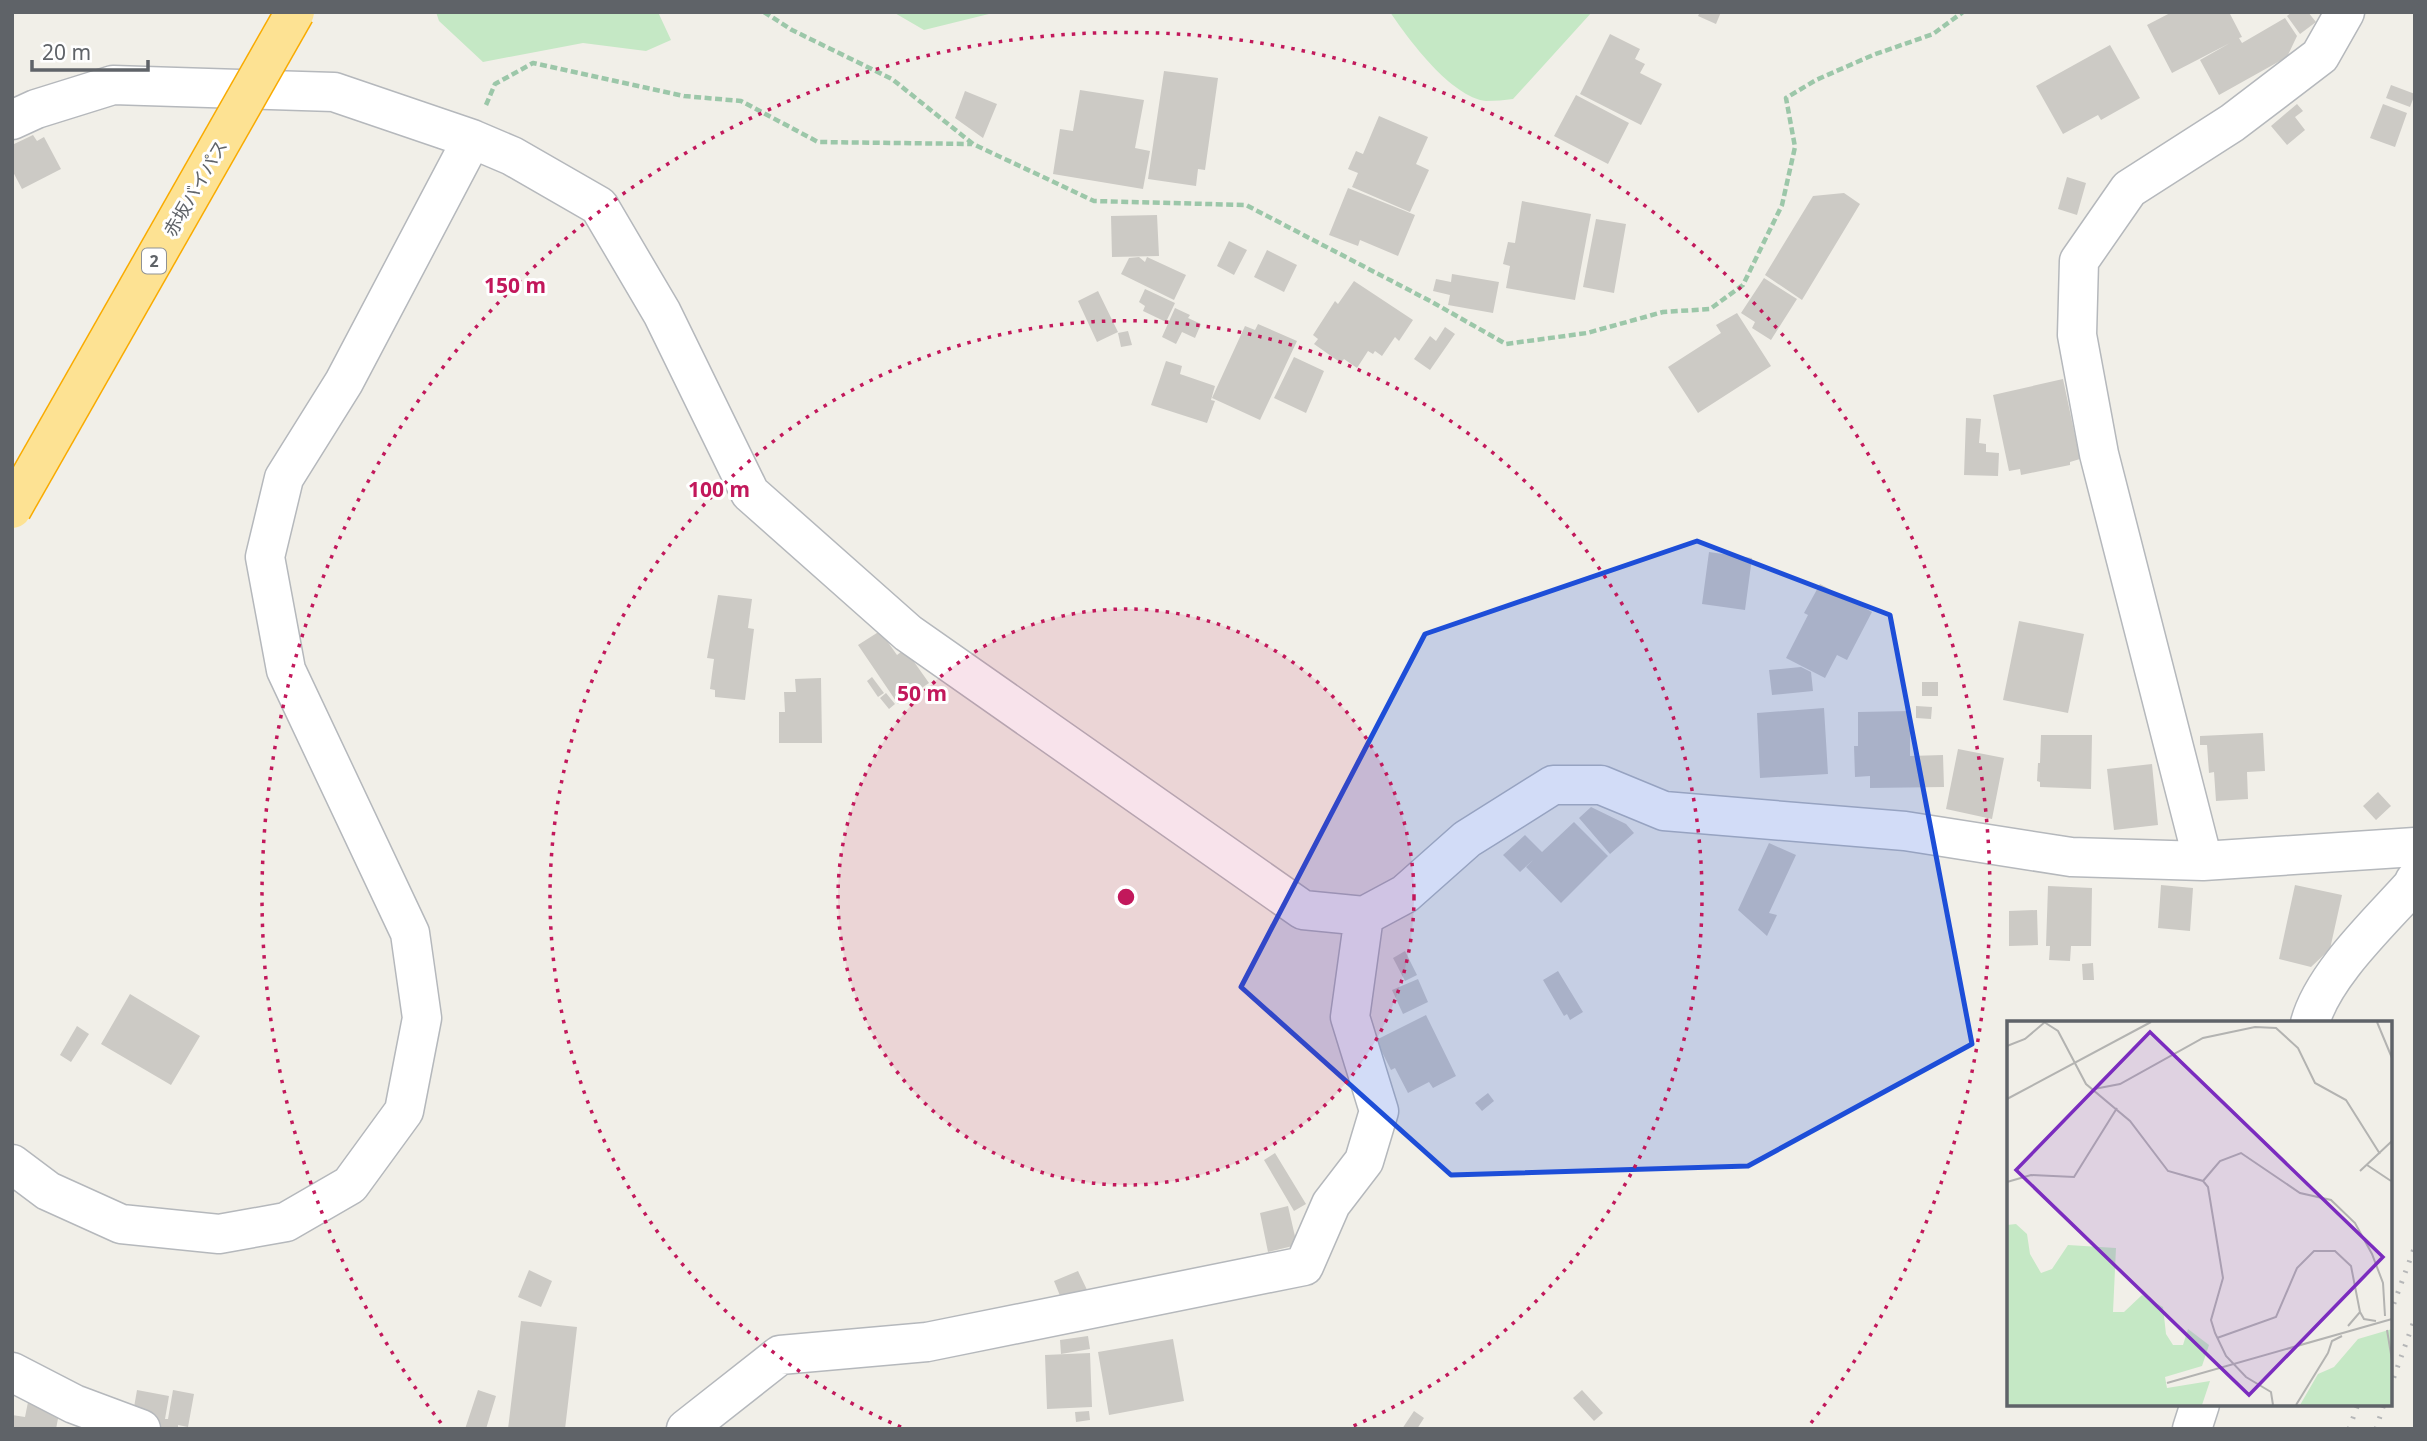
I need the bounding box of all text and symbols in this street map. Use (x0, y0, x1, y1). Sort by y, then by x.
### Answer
scale bar (32, 28, 147, 72)
text: 20 m (42, 38, 91, 66)
street label: 赤坂バイパス (158, 135, 232, 241)
road number: 2 (142, 248, 166, 274)
text: 150 m (484, 271, 546, 299)
text: 100 m (688, 475, 750, 503)
text: 50 m (897, 679, 947, 707)
centre of rings (1114, 885, 1138, 909)
inset map (2007, 1021, 2392, 1406)

